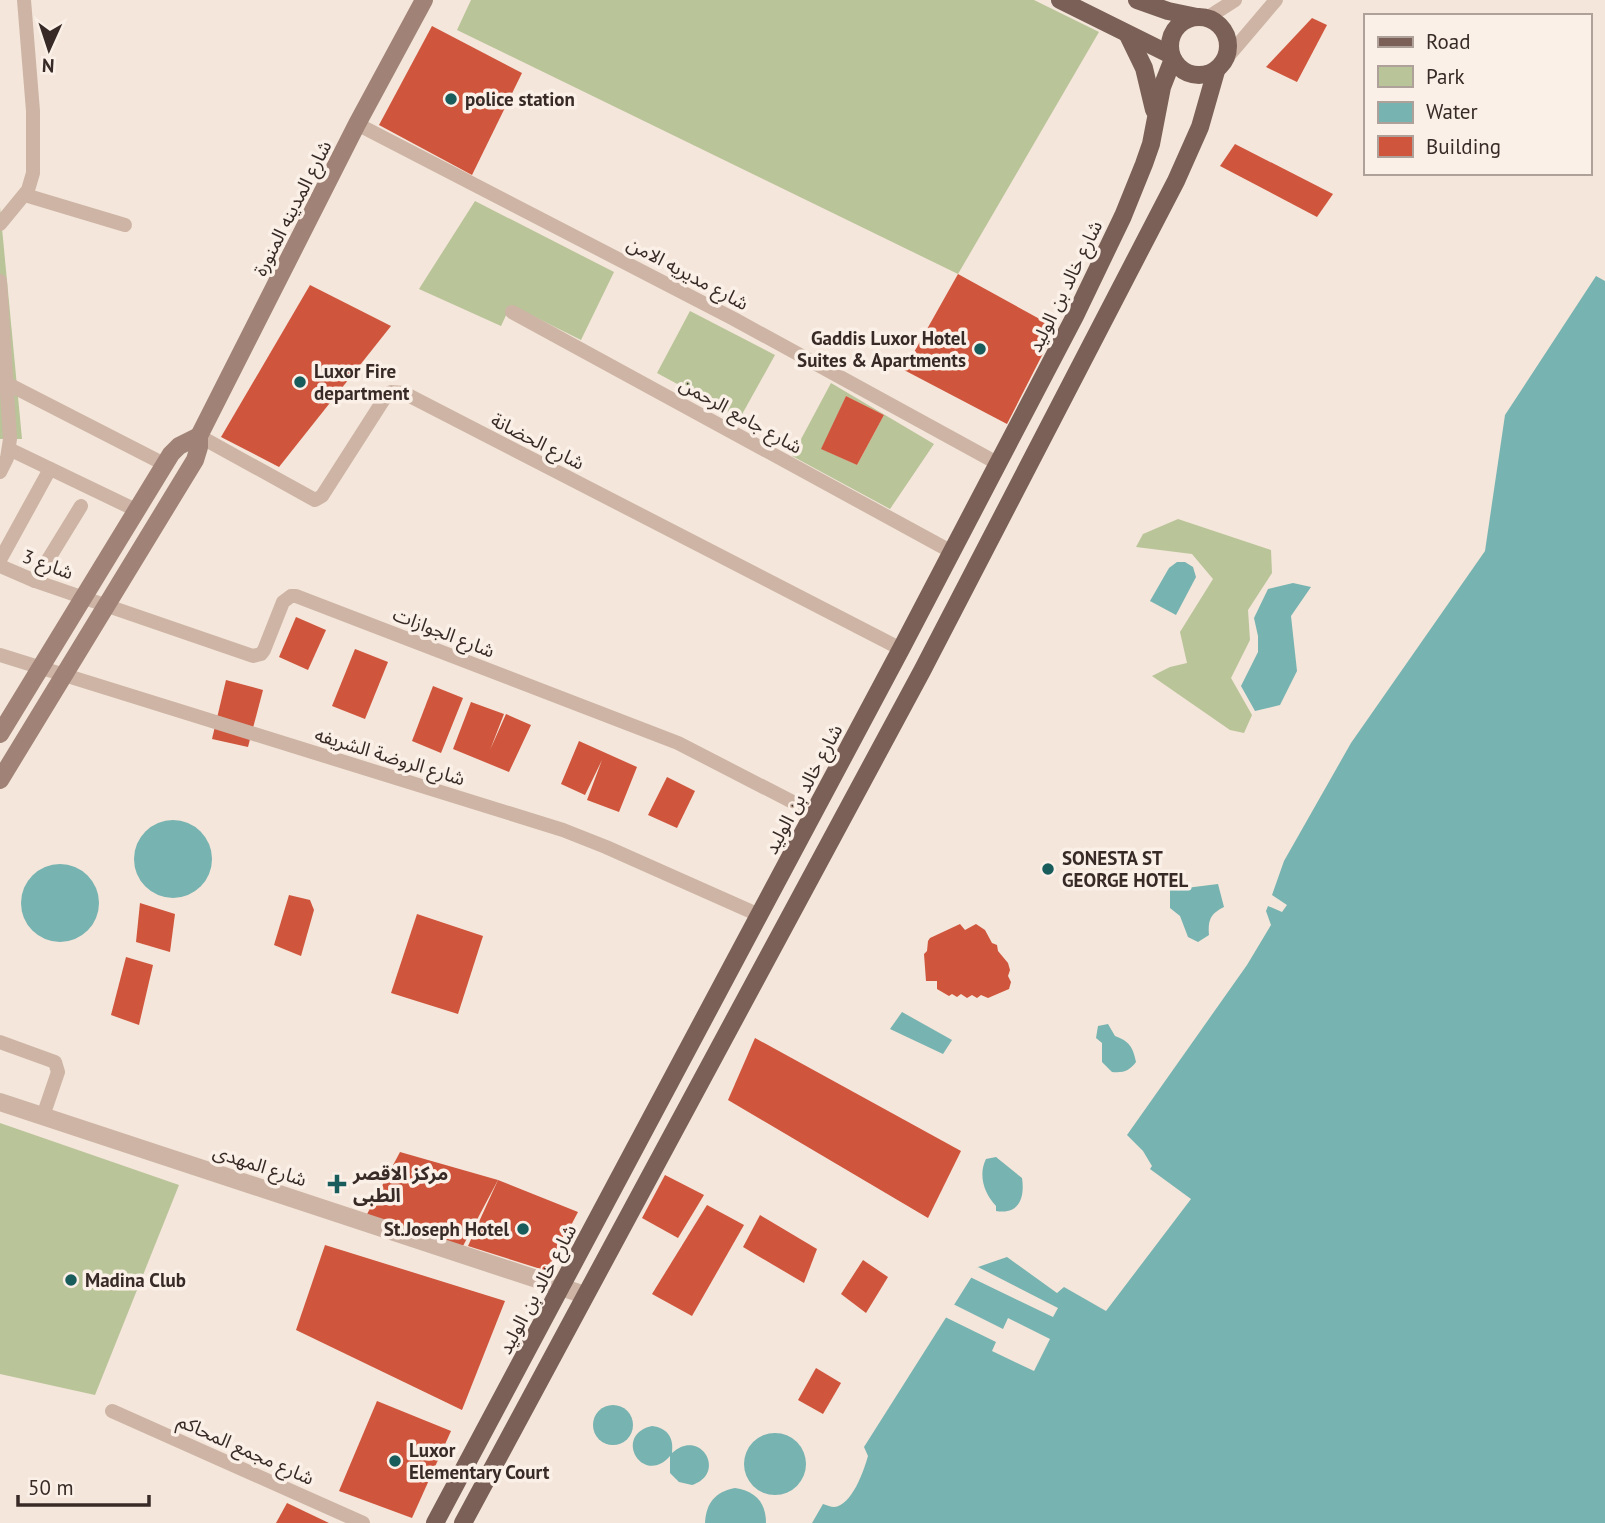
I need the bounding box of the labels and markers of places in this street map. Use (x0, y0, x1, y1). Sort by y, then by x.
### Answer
place label: police station (465, 87, 575, 111)
marker: police station (443, 91, 459, 107)
place label: Gaddis Luxor Hotel Suites & Apartments (797, 326, 966, 372)
marker: Gaddis Luxor Hotel Suites & Apartments (972, 341, 988, 357)
place label: Luxor Fire department (314, 359, 410, 405)
marker: Luxor Fire department (292, 374, 308, 390)
place label: SONESTA ST GEORGE HOTEL (1062, 846, 1188, 892)
marker: SONESTA ST GEORGE HOTEL (1040, 861, 1056, 877)
place label: مركز الاقصر الطبى (352, 1161, 448, 1207)
marker: مركز الاقصر الطبى (327, 1174, 347, 1194)
place label: St.Joseph Hotel (384, 1217, 509, 1241)
marker: St.Joseph Hotel (515, 1221, 531, 1237)
place label: Madina Club (85, 1268, 186, 1292)
marker: Madina Club (63, 1272, 79, 1288)
place label: Luxor Elementary Court (409, 1438, 550, 1484)
marker: Luxor Elementary Court (387, 1453, 403, 1469)

